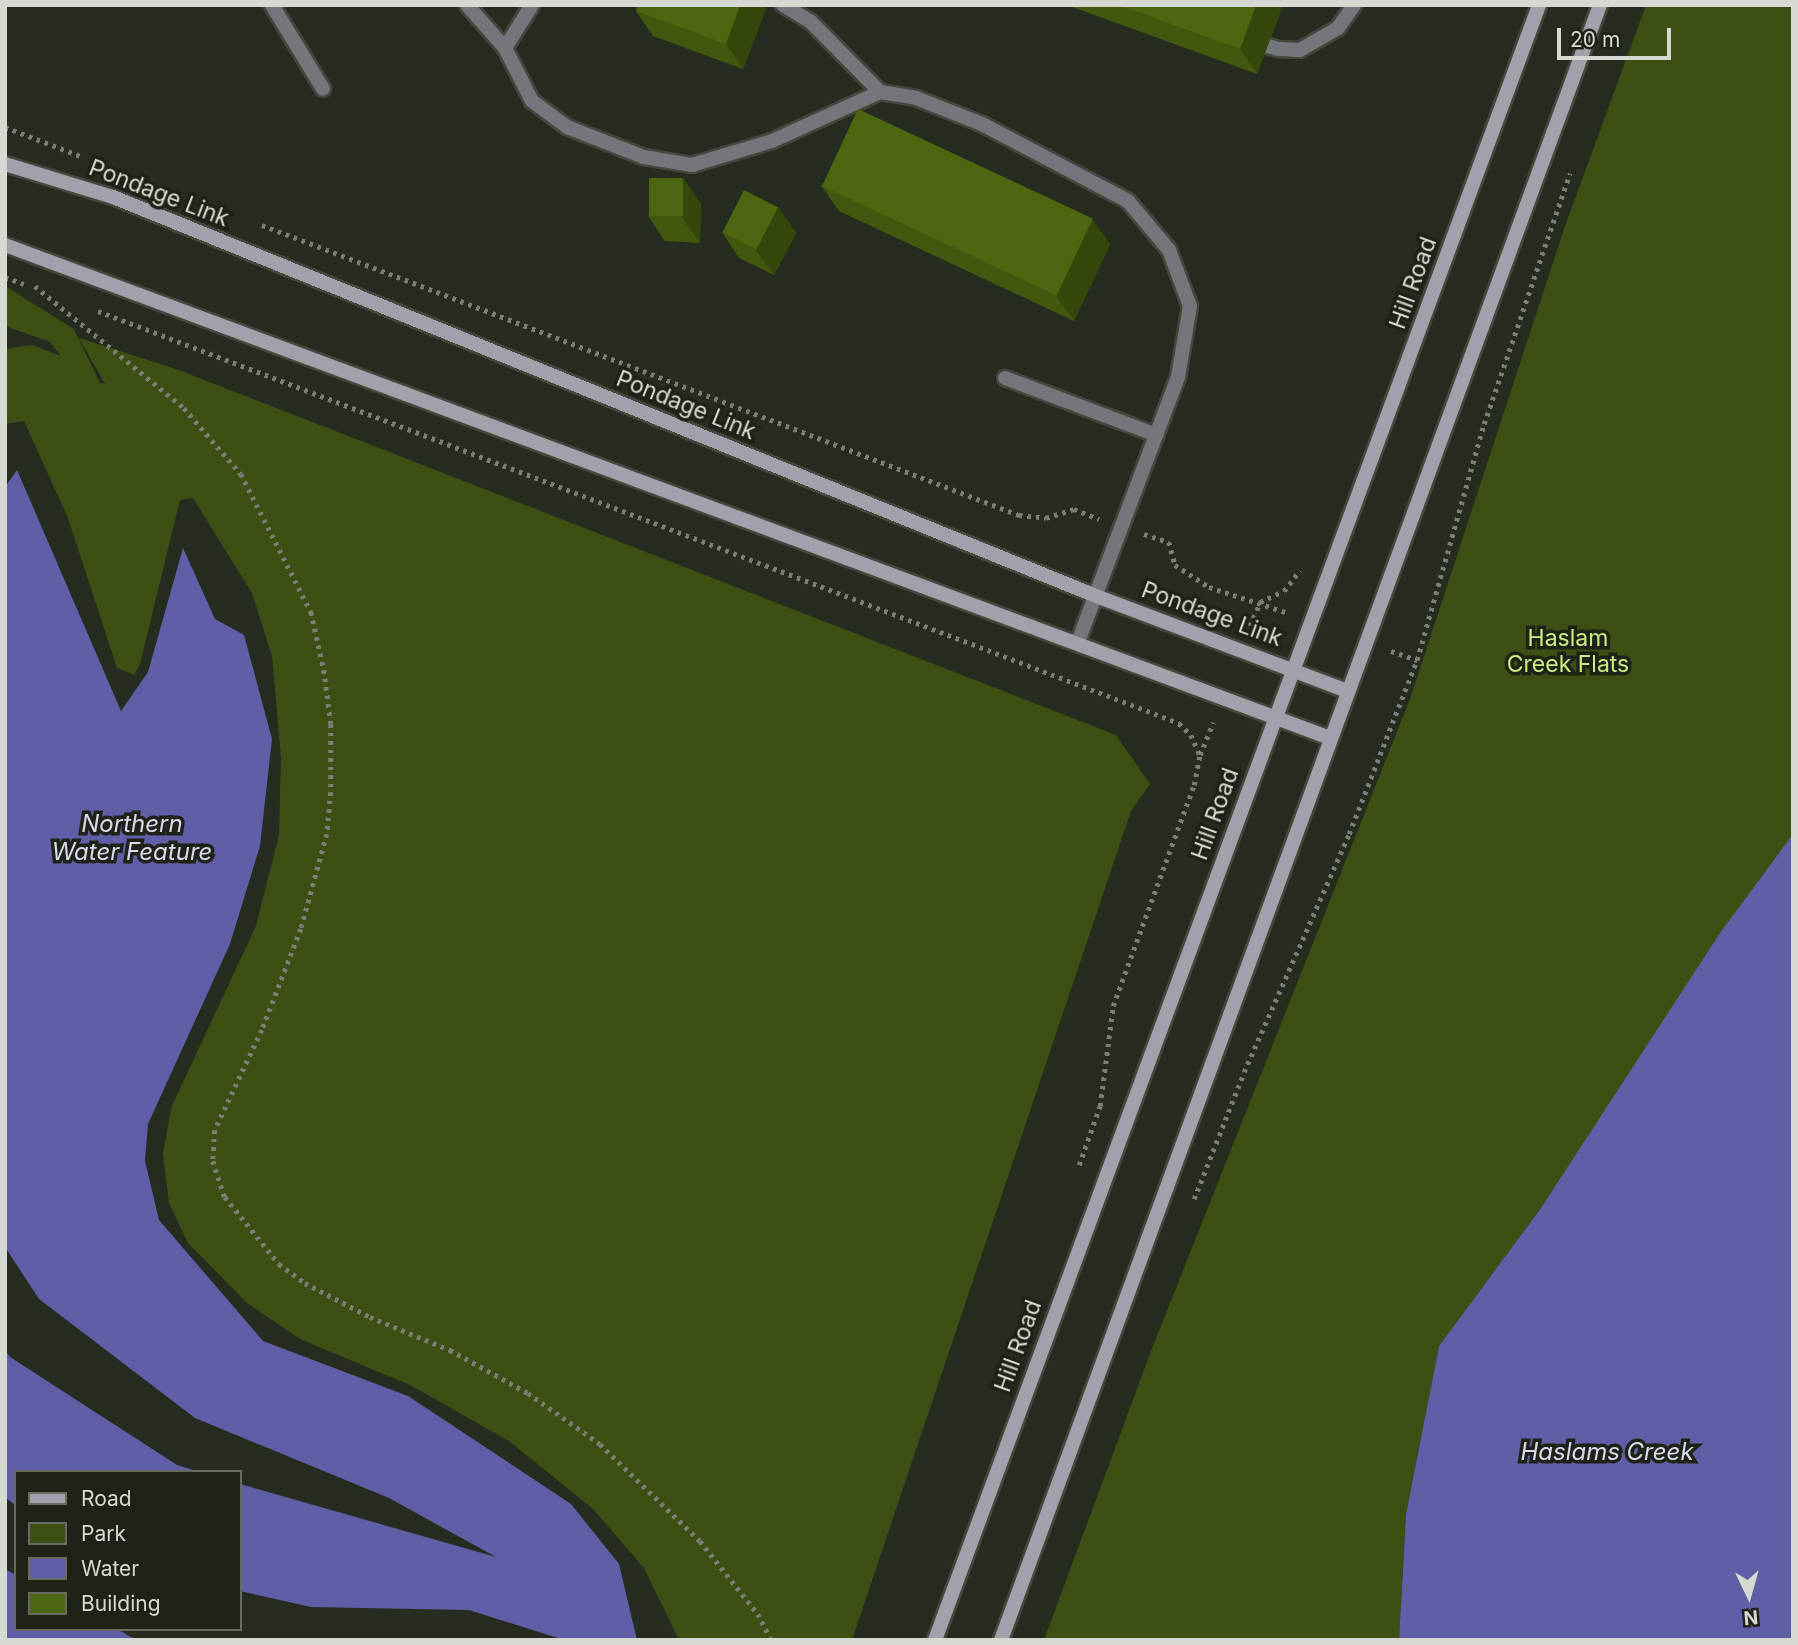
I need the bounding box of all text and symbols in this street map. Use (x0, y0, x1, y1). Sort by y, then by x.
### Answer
scale bar (1560, 14, 1674, 58)
text: 20 m (1570, 27, 1620, 52)
street label: Pondage Link (85, 154, 233, 232)
street label: Hill Road (1384, 233, 1442, 333)
street label: Pondage Link (612, 365, 760, 445)
street label: Pondage Link (1138, 576, 1286, 652)
park label: Haslam Creek Flats (1507, 624, 1629, 678)
street label: Hill Road (1186, 764, 1244, 864)
water label: Northern Water Feature (52, 810, 212, 866)
street label: Hill Road (989, 1296, 1047, 1396)
water label: Haslams Creek (1520, 1438, 1694, 1466)
legend (14, 1470, 242, 1631)
text: Road (81, 1486, 132, 1511)
text: Park (81, 1521, 126, 1546)
text: Water (81, 1556, 139, 1581)
north arrow (1714, 1561, 1784, 1631)
text: Building (81, 1591, 161, 1616)
text: N (1743, 1605, 1759, 1630)

